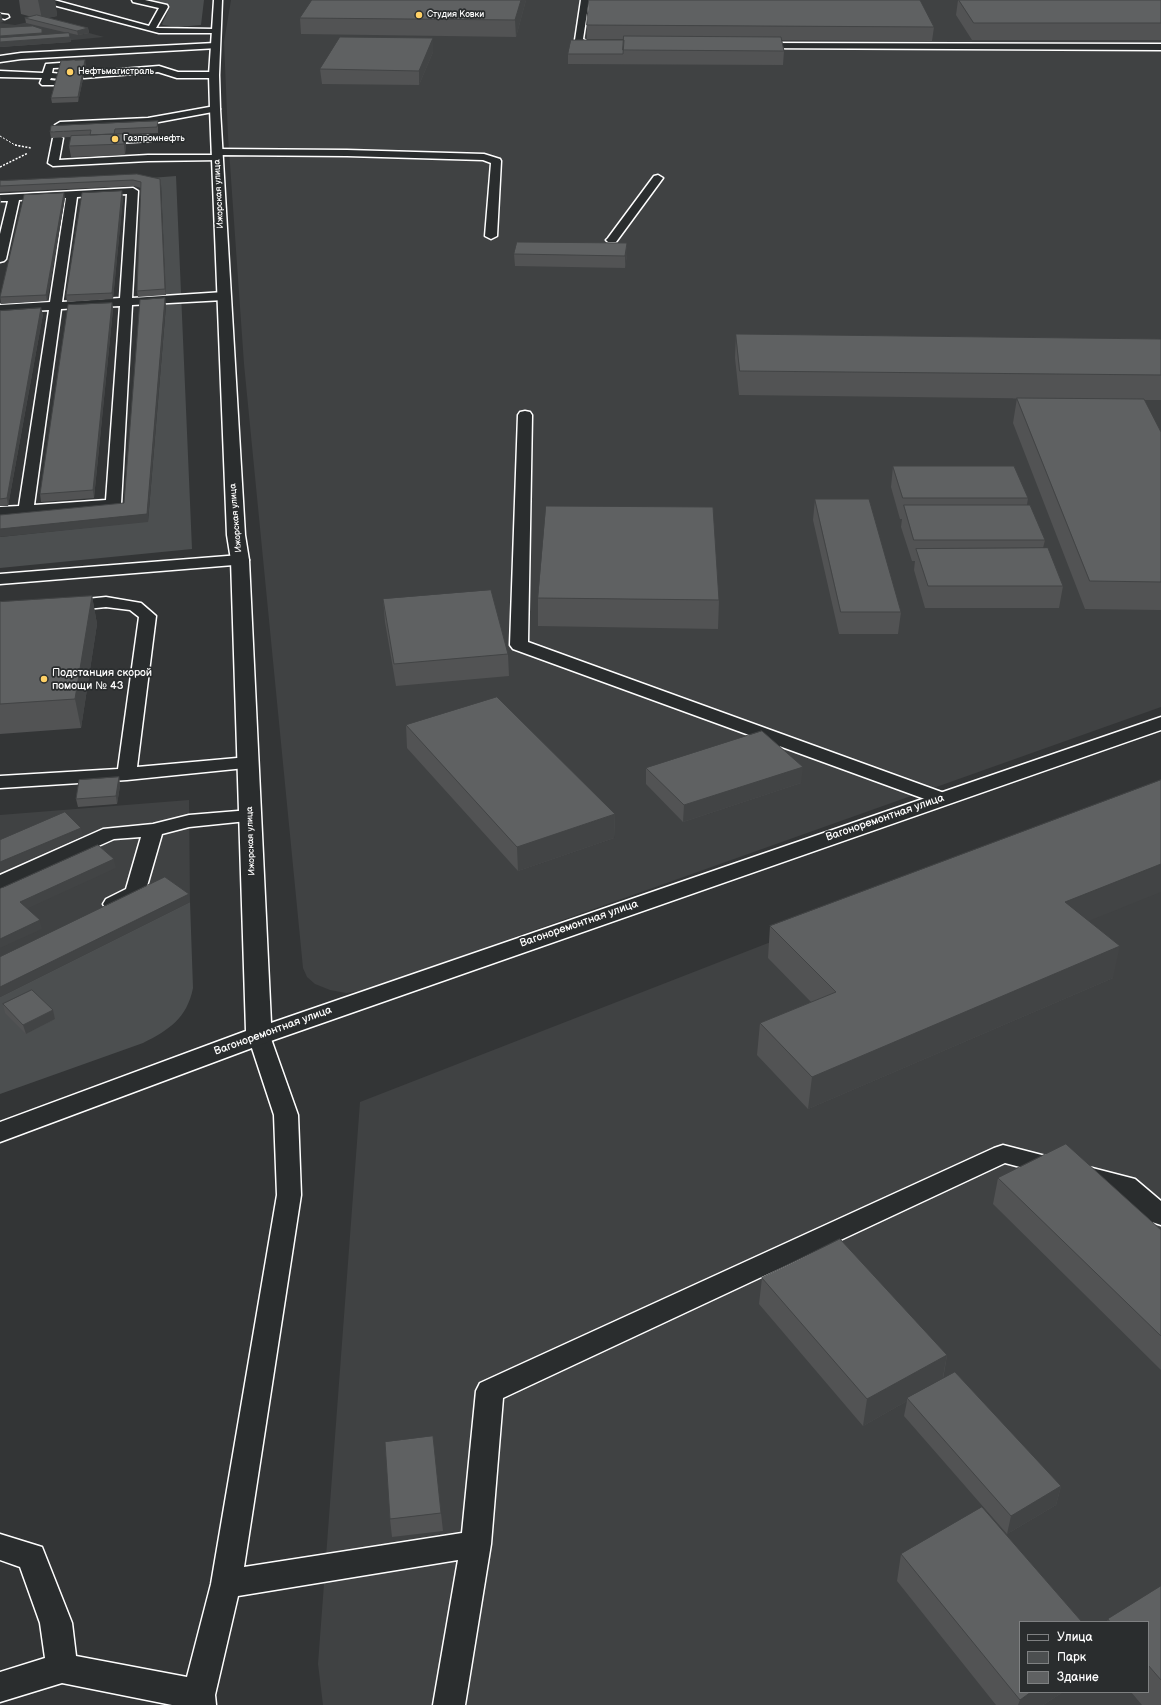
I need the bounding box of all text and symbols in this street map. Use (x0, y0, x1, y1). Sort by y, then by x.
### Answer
marker: Студия Ковки (414, 10, 424, 20)
place label: Студия Ковки (427, 10, 484, 20)
marker: Нефтьмагистраль (65, 67, 75, 77)
place label: Нефтьмагистраль (78, 67, 154, 77)
marker: Газпромнефть (110, 134, 120, 144)
place label: Газпромнефть (123, 134, 185, 144)
street label: Ижорская улица (212, 159, 226, 229)
street label: Ижорская улица (228, 483, 244, 553)
place label: Подстанция скорой помощи № 43 (52, 666, 152, 692)
marker: Подстанция скорой помощи № 43 (39, 674, 49, 684)
street label: Вагоноремонтная улица (824, 792, 946, 844)
street label: Ижорская улица (244, 806, 258, 876)
street label: Вагоноремонтная улица (518, 898, 640, 950)
street label: Вагоноремонтная улица (212, 1004, 334, 1058)
legend (1019, 1621, 1149, 1693)
text: Улица (1057, 1630, 1093, 1645)
text: Парк (1057, 1650, 1086, 1665)
text: Здание (1057, 1670, 1099, 1685)

